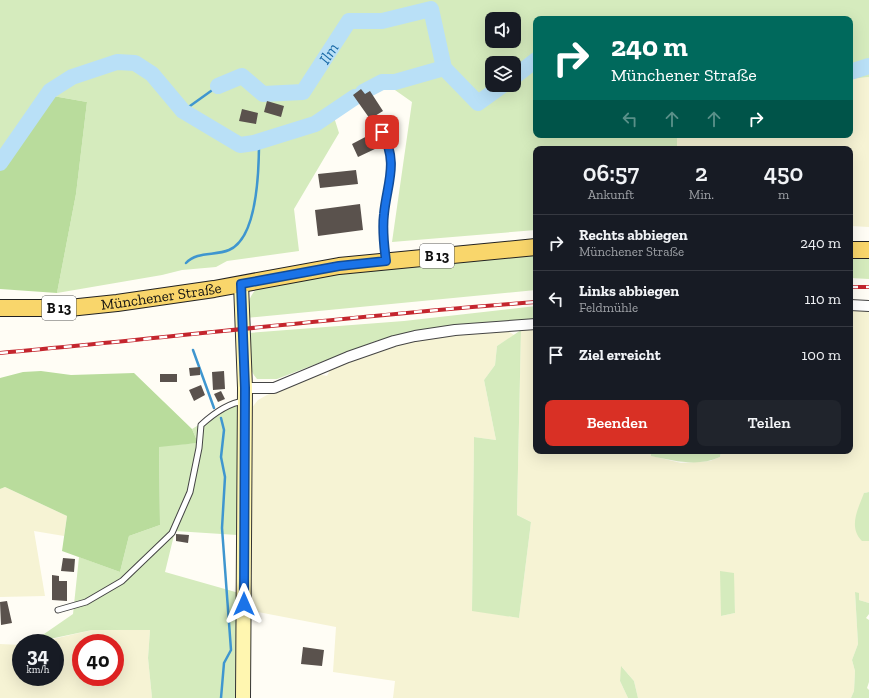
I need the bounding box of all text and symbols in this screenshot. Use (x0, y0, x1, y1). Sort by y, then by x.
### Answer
map controls (485, 12, 521, 92)
button: sound (485, 12, 521, 48)
text: 240 m (611, 30, 688, 63)
icon: right (545, 32, 597, 84)
water label: Ilm (315, 39, 343, 68)
button: layers (485, 56, 521, 92)
text: Münchener Straße (611, 64, 757, 86)
icon: left (619, 108, 641, 130)
icon: ahead (661, 108, 683, 130)
icon: ahead (703, 108, 725, 130)
icon: right (745, 108, 767, 130)
pin (365, 115, 399, 149)
icon: arrive (371, 121, 393, 143)
text: 06:57 (583, 158, 639, 187)
text: 2 (695, 158, 708, 187)
text: 450 (764, 158, 803, 187)
text: Ankunft (588, 187, 634, 202)
text: Min. (689, 187, 714, 202)
text: m (778, 187, 789, 202)
text: Rechts abbiegen (579, 226, 688, 244)
icon: right (545, 232, 567, 254)
text: 240 m (800, 234, 841, 252)
road number: B 13 (420, 244, 454, 268)
text: Münchener Straße (579, 244, 684, 259)
street label: Münchener Straße (100, 279, 223, 314)
text: Links abbiegen (579, 282, 679, 300)
icon: left (545, 288, 567, 310)
text: 110 m (804, 290, 841, 308)
road number: B 13 (42, 296, 76, 320)
text: Feldmühle (579, 300, 638, 315)
icon: arrive (545, 344, 567, 366)
text: Ziel erreicht (579, 346, 661, 364)
text: 100 m (802, 346, 841, 364)
button: Beenden (545, 400, 689, 446)
button: Teilen (697, 400, 841, 446)
position arrow (223, 583, 265, 625)
speed limit sign: 40 (72, 634, 124, 686)
text: 34 (27, 643, 49, 667)
text: km/h (27, 664, 49, 676)

